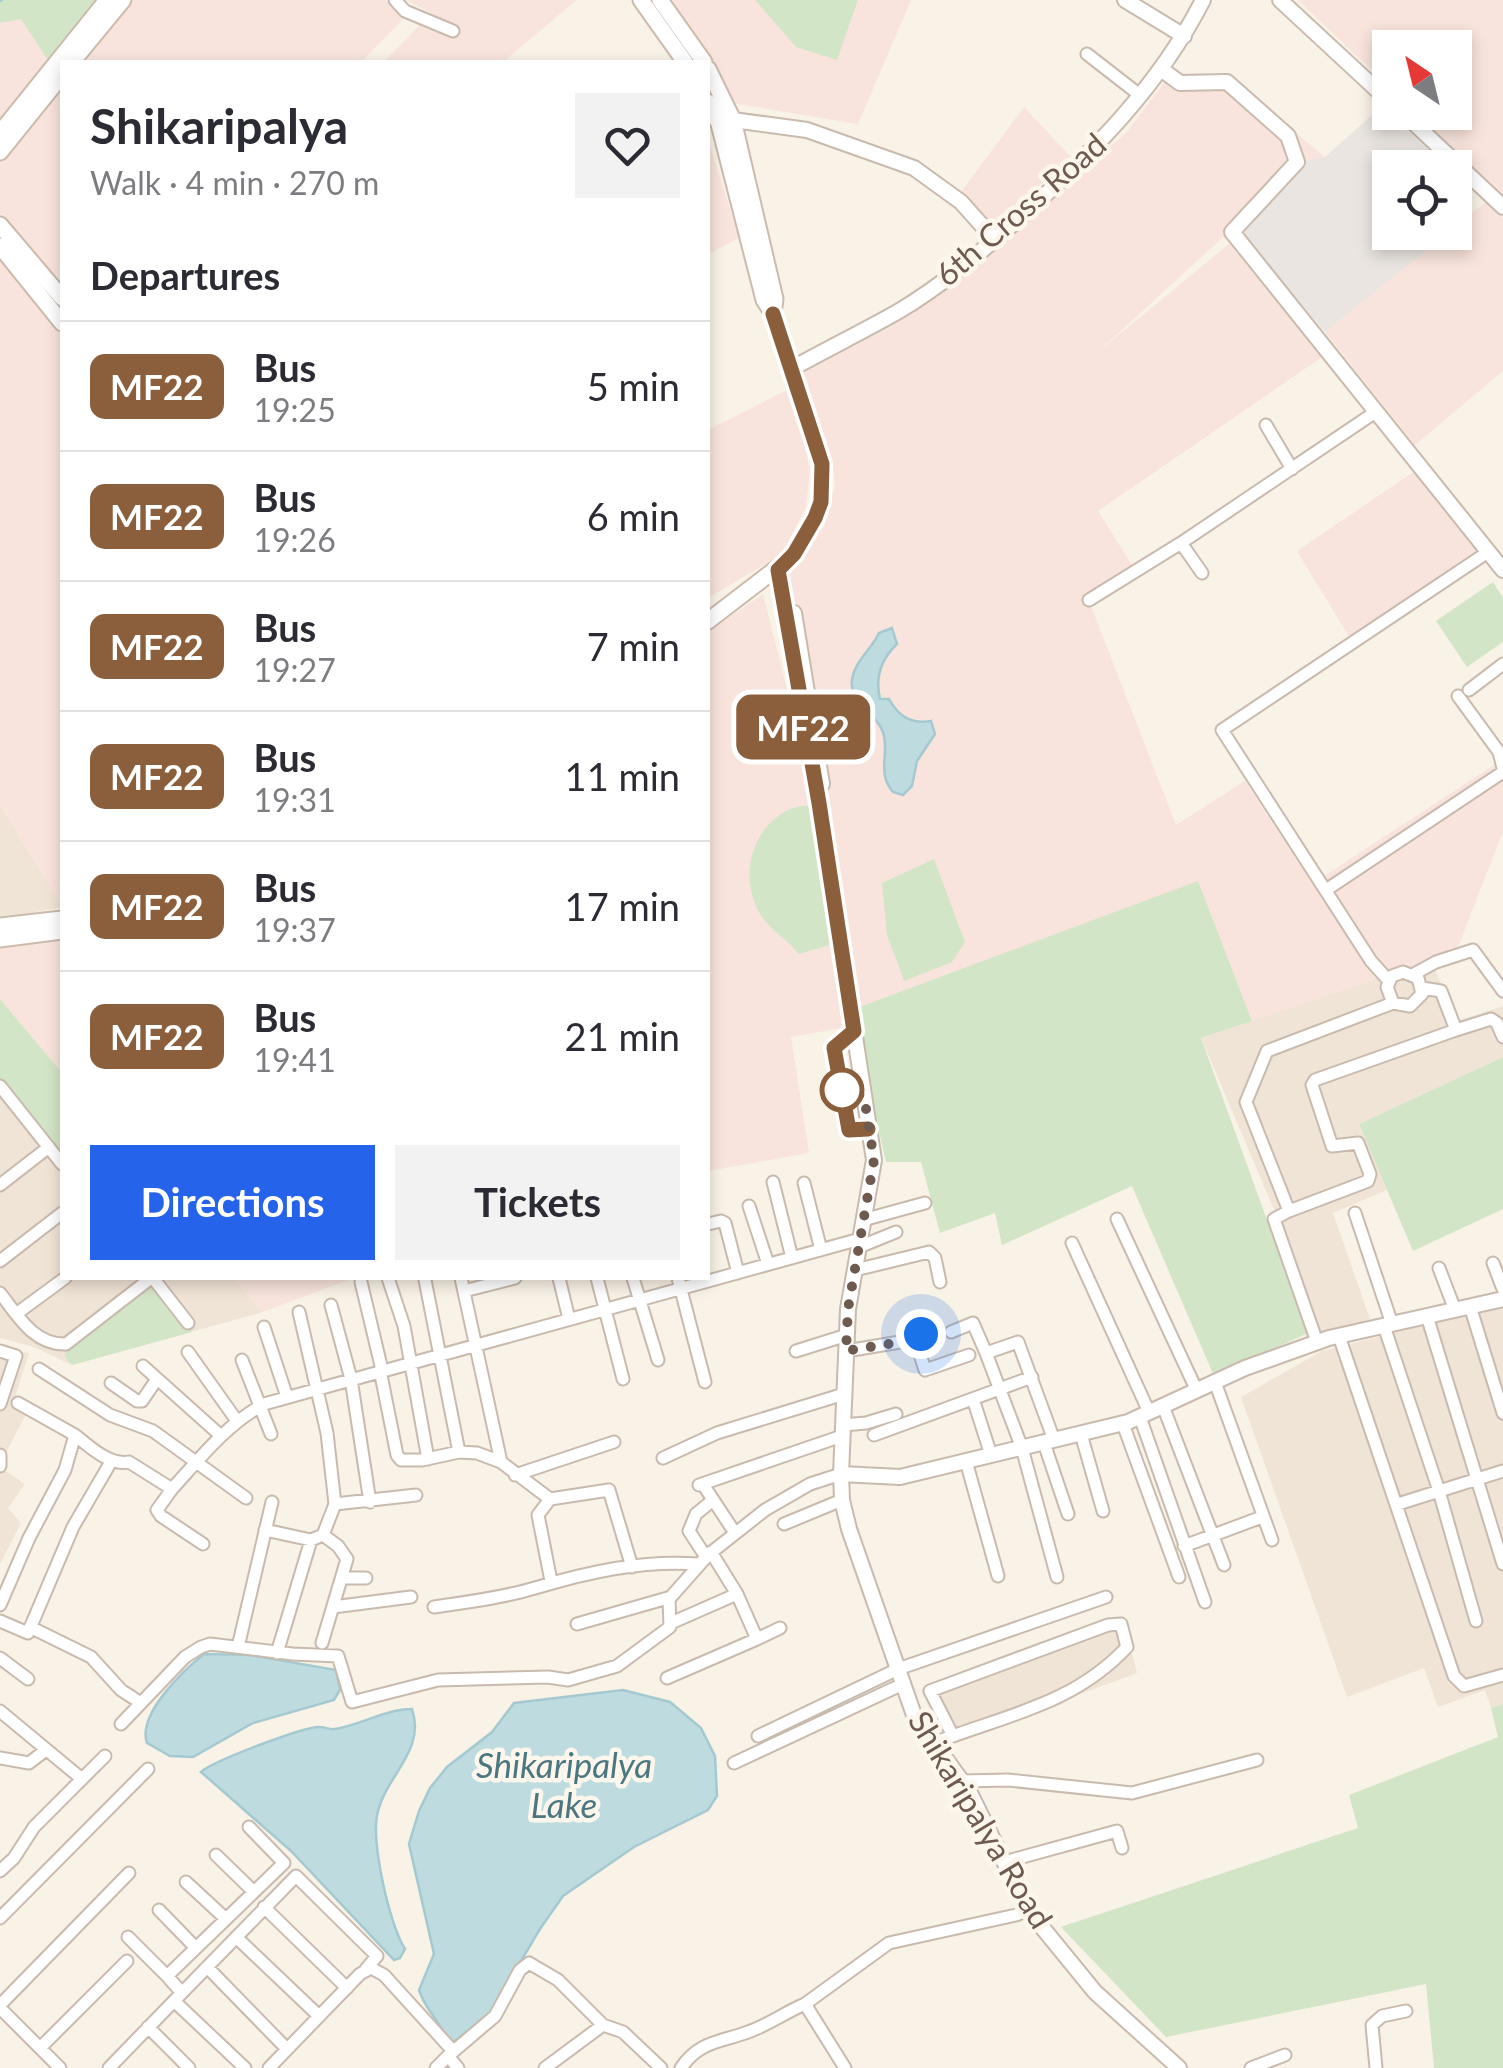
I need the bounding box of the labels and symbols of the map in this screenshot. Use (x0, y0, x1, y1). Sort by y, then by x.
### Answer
north arrow (1372, 30, 1472, 130)
street label: 6th Cross Road (927, 124, 1113, 294)
line badge: MF22 (733, 694, 873, 760)
unlabelled marker (821, 1069, 863, 1111)
your location (896, 1309, 946, 1359)
street label: Shikaripalya Road (901, 1703, 1062, 1935)
water label: Shikaripalya Lake (476, 1743, 652, 1825)

